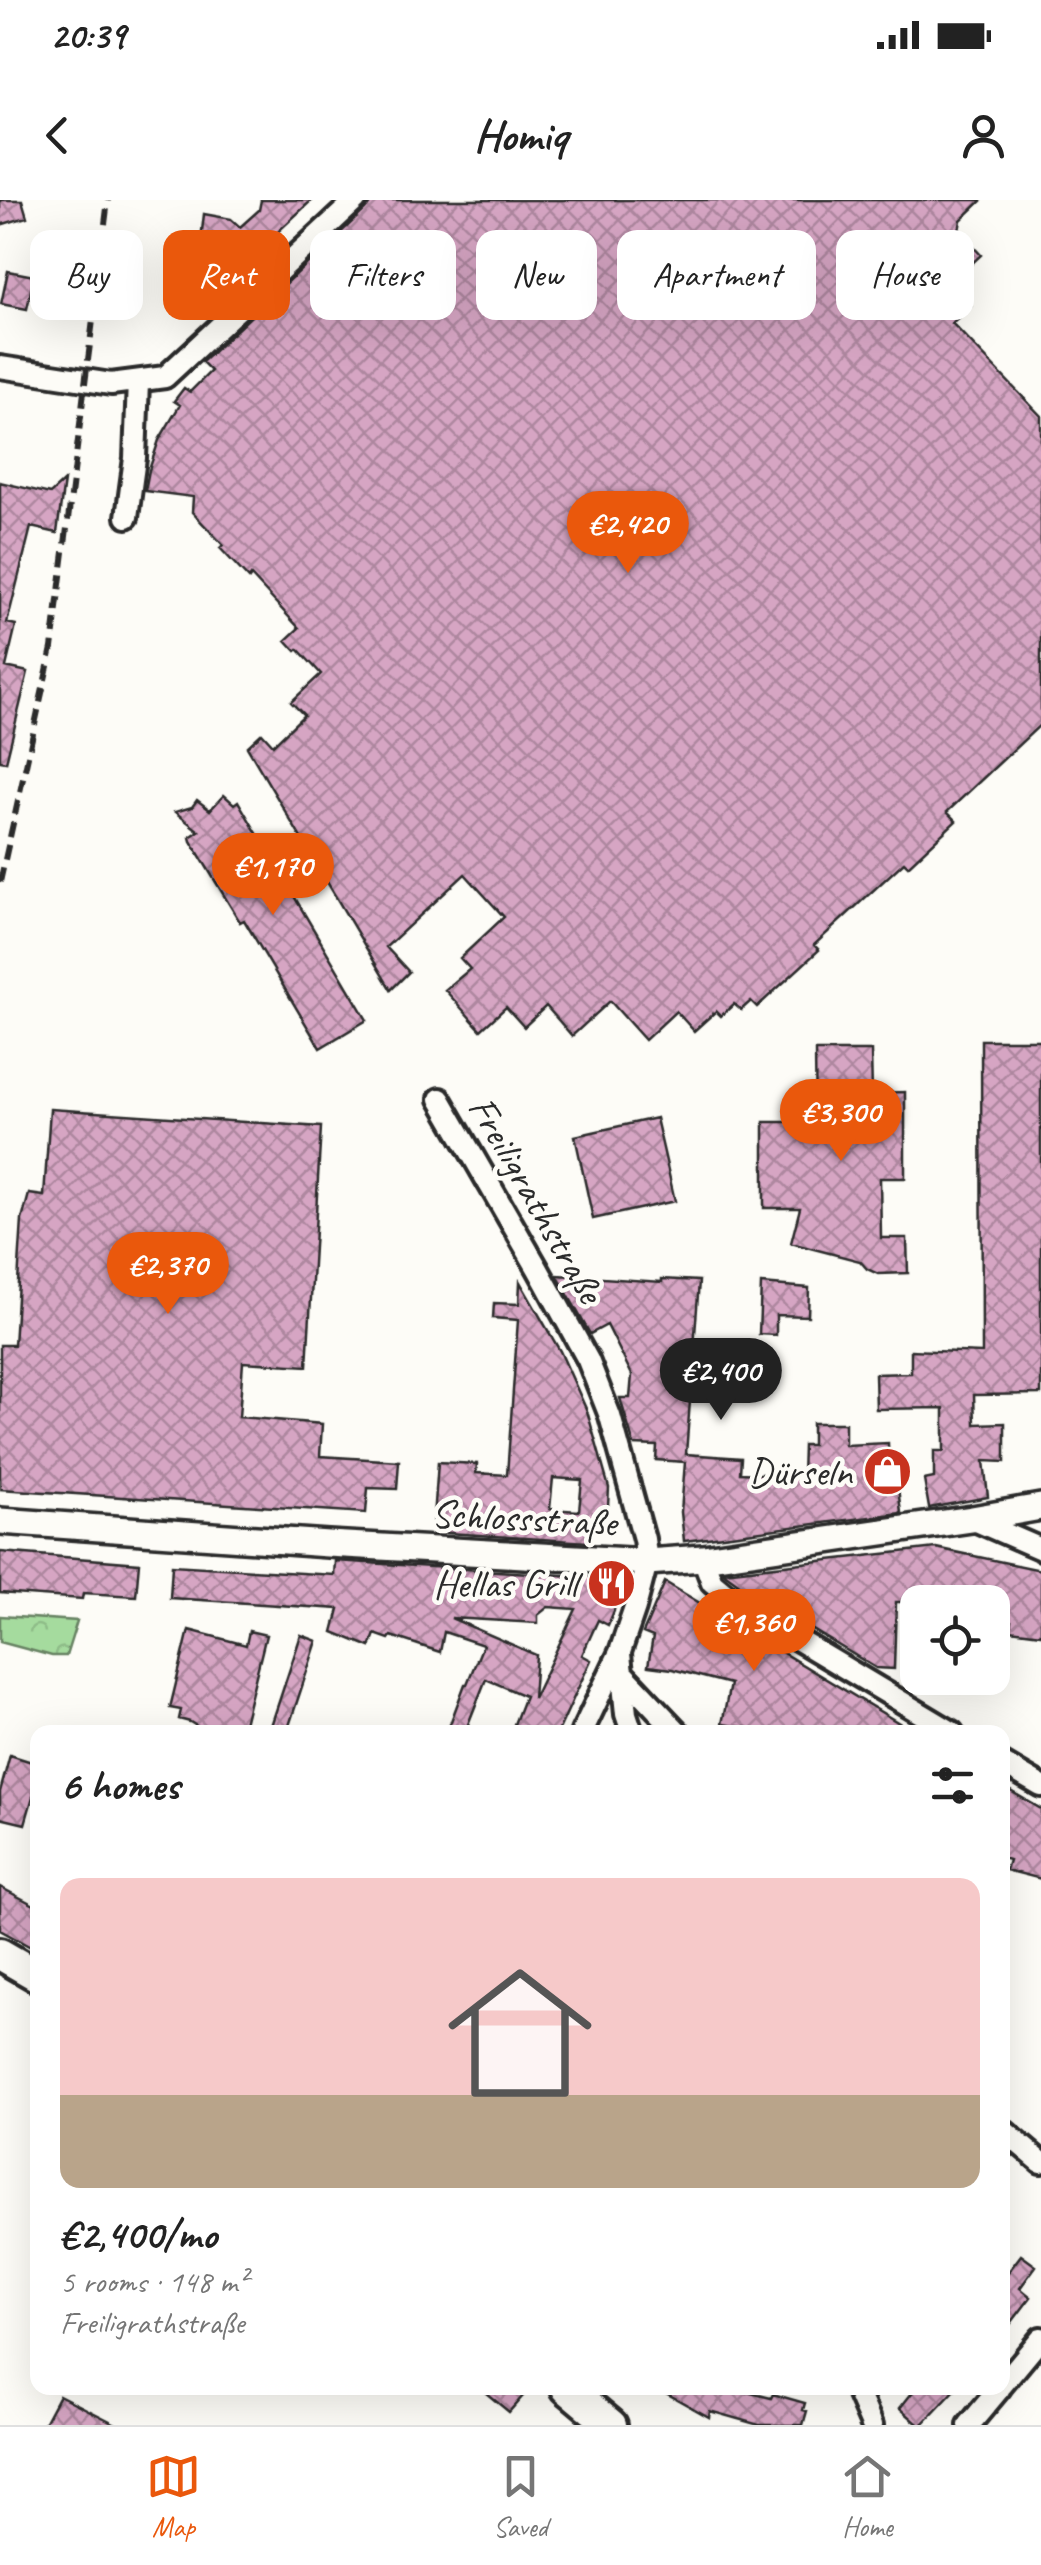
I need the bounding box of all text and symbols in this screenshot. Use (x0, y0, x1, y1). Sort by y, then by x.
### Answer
text: 20:39 (50, 12, 125, 59)
text: Homiq (474, 107, 567, 164)
icon: back (30, 108, 85, 163)
icon: person (956, 108, 1011, 163)
chip: Buy (30, 230, 143, 320)
chip: Rent (163, 230, 290, 320)
chip: Filters (310, 230, 456, 320)
chip: New (476, 230, 597, 320)
chip: Apartment (617, 230, 816, 320)
chip: House (836, 230, 974, 320)
pin: €2,420 (547, 491, 709, 576)
text: €2,420 (589, 503, 667, 544)
pin: €1,170 (192, 833, 354, 918)
text: €1,170 (234, 845, 312, 886)
pin: €3,300 (760, 1079, 922, 1164)
street label: Freiligrathstraße (457, 1087, 617, 1314)
text: €3,300 (802, 1091, 880, 1132)
pin: €2,370 (87, 1232, 249, 1317)
text: €2,370 (129, 1244, 207, 1285)
pin: €2,400 (640, 1338, 802, 1423)
text: €2,400 (682, 1350, 760, 1391)
shop icon: Dürseln (861, 1445, 913, 1497)
place label: Dürseln (748, 1447, 853, 1497)
street label: Schlossstraße (430, 1488, 621, 1548)
restaurant icon: Hellas Grill (586, 1557, 638, 1609)
place label: Hellas Grill (433, 1559, 583, 1609)
map controls (900, 1585, 1010, 1695)
button: locate (900, 1585, 1010, 1695)
pin: €1,360 (673, 1589, 835, 1674)
text: €1,360 (714, 1601, 794, 1642)
icon: filters (925, 1758, 980, 1813)
text: 6 homes (60, 1759, 179, 1812)
icon: home (430, 1943, 610, 2123)
text: €2,400/mo (60, 2208, 217, 2261)
text: 5 rooms · 148 m² (60, 2261, 247, 2302)
text: Freiligrathstraße (60, 2302, 244, 2343)
tab: Map (146, 2449, 201, 2544)
tab: Saved (493, 2449, 548, 2544)
tab: Home (840, 2449, 895, 2544)

